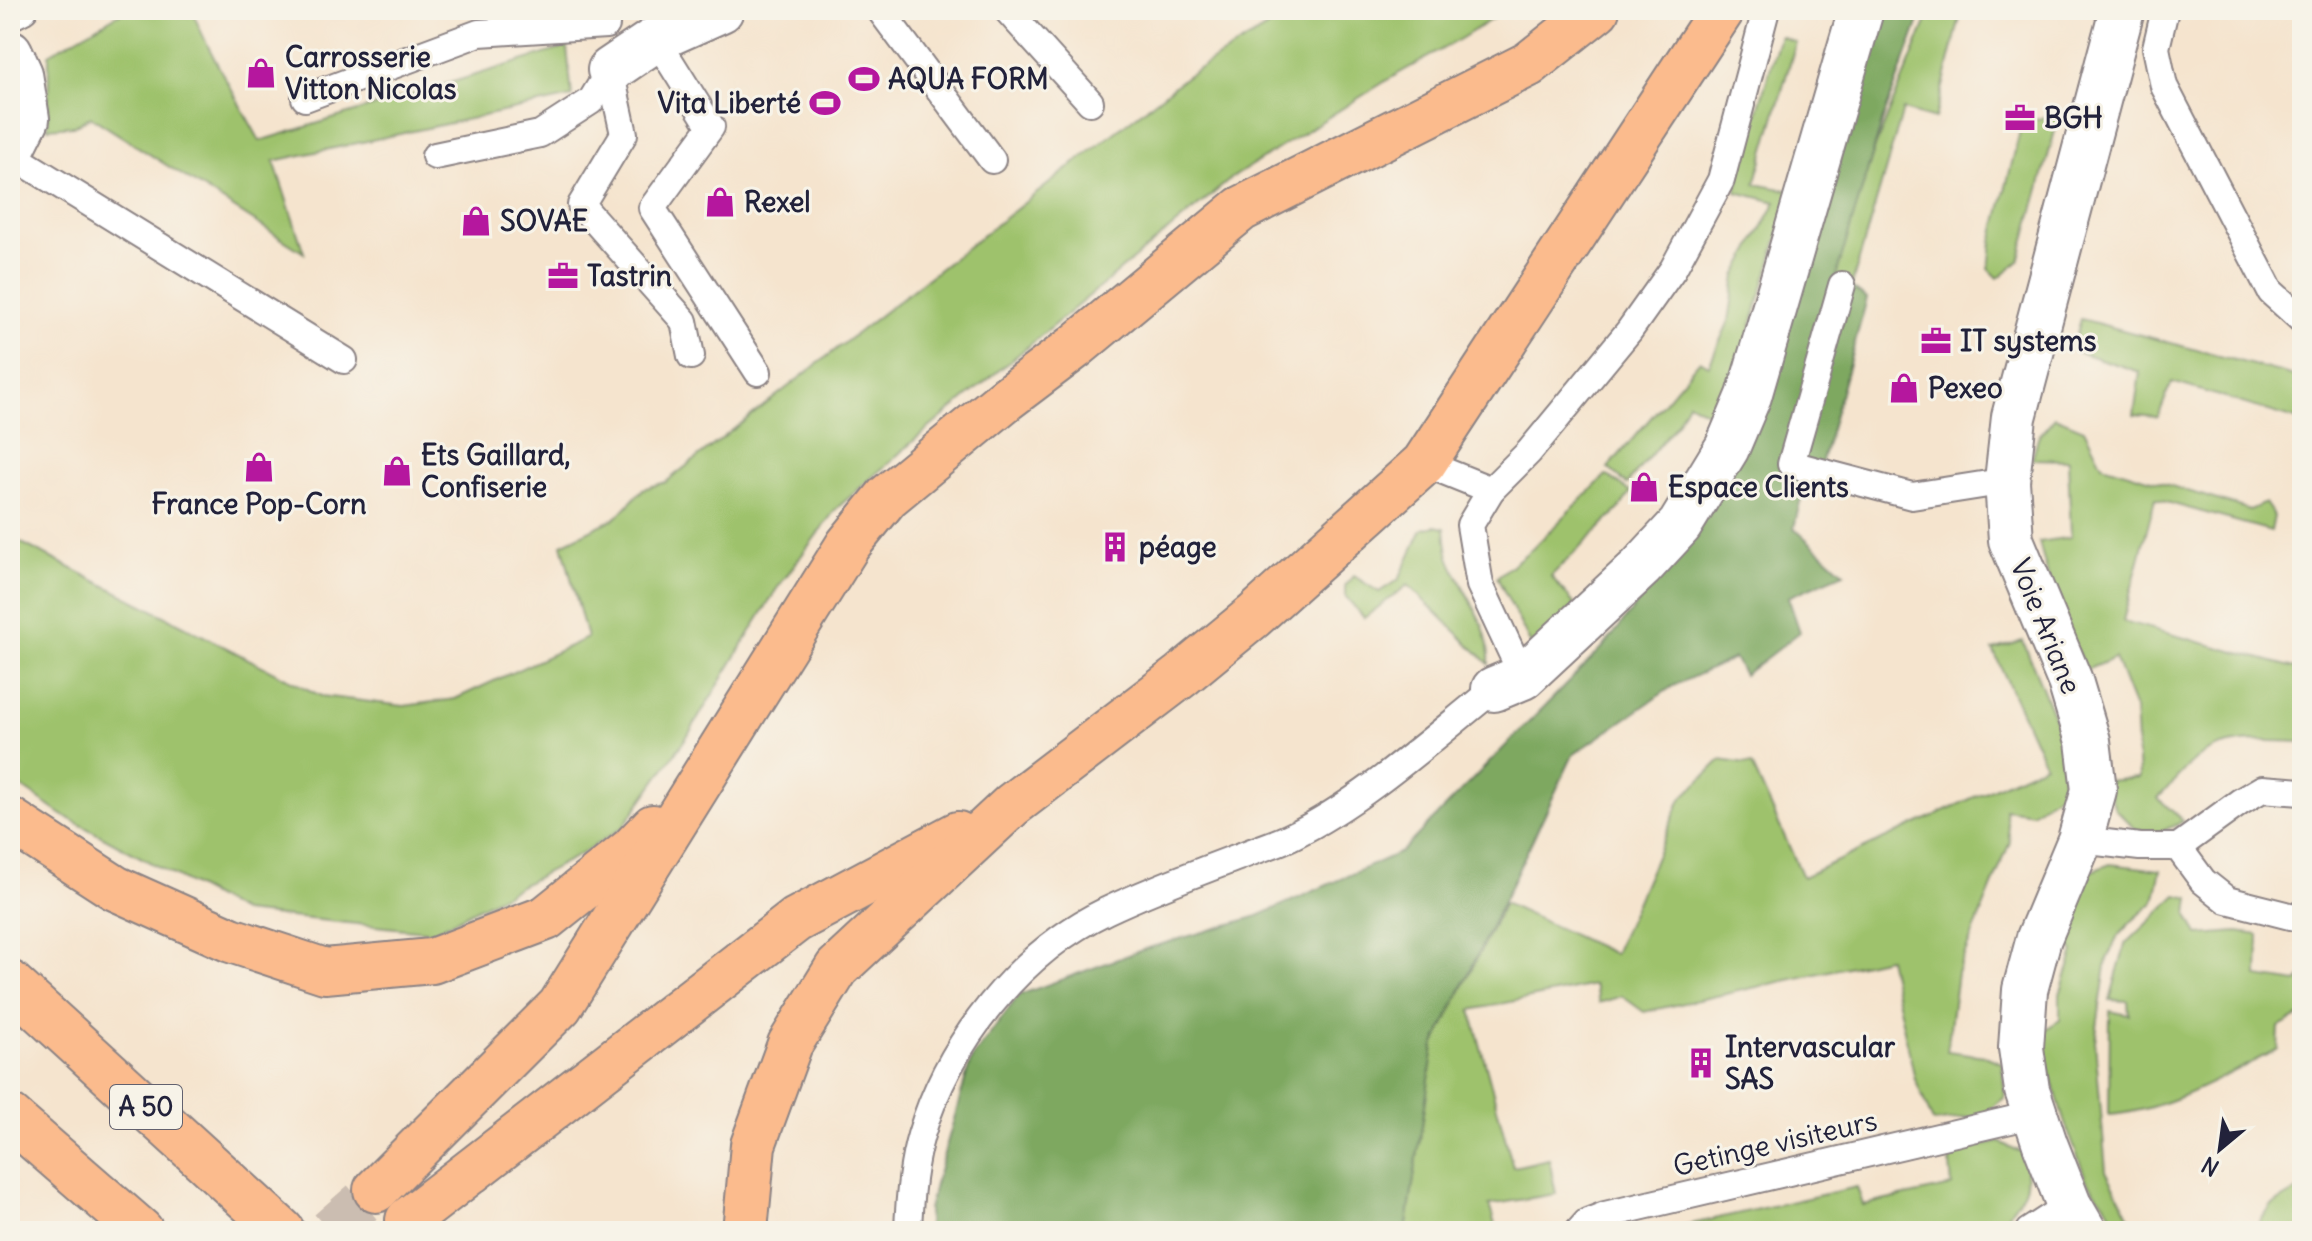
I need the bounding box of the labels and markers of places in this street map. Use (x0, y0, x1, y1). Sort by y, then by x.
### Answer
place label: Carrosserie Vitton Nicolas (285, 39, 457, 107)
shop icon: Carrosserie Vitton Nicolas (244, 56, 278, 90)
place label: AQUA FORM (888, 61, 1049, 97)
sports icon: AQUA FORM (847, 62, 881, 96)
place label: Vita Liberté (657, 85, 801, 121)
sports icon: Vita Liberté (808, 86, 842, 120)
place label: BGH (2044, 100, 2103, 136)
office icon: BGH (2003, 101, 2037, 135)
place label: Rexel (744, 184, 811, 220)
shop icon: Rexel (703, 185, 737, 219)
place label: SOVAE (500, 203, 588, 239)
shop icon: SOVAE (459, 204, 493, 238)
place label: Tastrin (587, 258, 672, 294)
office icon: Tastrin (546, 259, 580, 293)
place label: IT systems (1960, 323, 2097, 359)
office icon: IT systems (1919, 324, 1953, 358)
place label: Pexeo (1928, 370, 2003, 406)
shop icon: Pexeo (1887, 371, 1921, 405)
place label: Ets Gaillard, Confiserie (421, 437, 570, 505)
shop icon: France Pop-Corn (242, 450, 276, 484)
shop icon: Ets Gaillard, Confiserie (380, 454, 414, 488)
place label: Espace Clients (1668, 469, 1849, 505)
shop icon: Espace Clients (1627, 470, 1661, 504)
place label: France Pop-Corn (152, 486, 366, 522)
place label: péage (1139, 529, 1217, 565)
building icon: péage (1098, 530, 1132, 564)
place label: Intervascular SAS (1725, 1029, 1896, 1097)
building icon: Intervascular SAS (1684, 1046, 1718, 1080)

